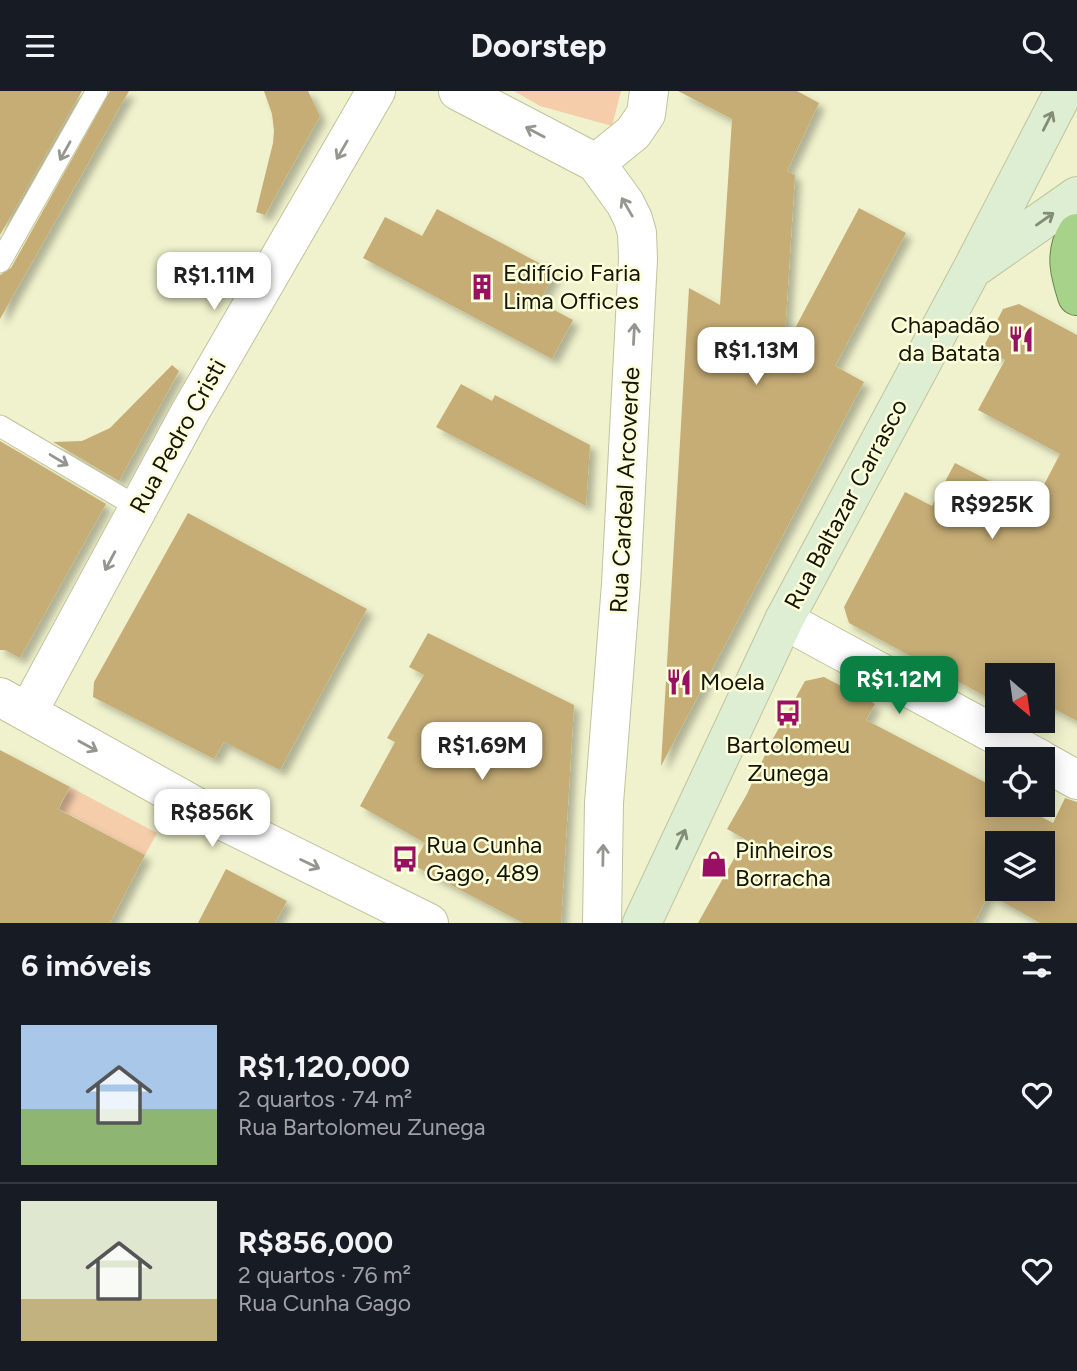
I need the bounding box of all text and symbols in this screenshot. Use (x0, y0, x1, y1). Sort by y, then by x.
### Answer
icon: menu (21, 27, 59, 65)
text: Doorstep (470, 27, 607, 65)
icon: search (1018, 27, 1056, 65)
one-way arrow (1042, 111, 1056, 132)
one-way arrow (526, 124, 546, 138)
one-way arrow (58, 140, 71, 161)
one-way arrow (334, 140, 348, 160)
one-way arrow (619, 198, 633, 218)
one-way arrow (1035, 212, 1054, 226)
pin: R$1.11M (149, 253, 279, 312)
place label: Edifício Faria Lima Offices (503, 258, 641, 315)
text: R$1.11M (173, 261, 255, 289)
building icon: Edifício Faria Lima Offices (467, 272, 497, 302)
place label: Chapadão da Batata (890, 310, 1000, 367)
one-way arrow (628, 323, 641, 346)
restaurant icon: Chapadão da Batata (1006, 324, 1036, 354)
pin: R$1.13M (691, 327, 821, 387)
text: R$1.13M (713, 336, 799, 364)
street label: Rua Pedro Cristi (123, 353, 232, 518)
street label: Rua Cardeal Arcoverde (604, 366, 645, 614)
street label: Rua Baltazar Carrasco (778, 394, 913, 614)
one-way arrow (48, 454, 68, 468)
pin: R$925K (935, 482, 1049, 541)
text: R$925K (951, 490, 1033, 518)
one-way arrow (103, 550, 117, 571)
pin: R$1.12M (834, 657, 964, 716)
north arrow (985, 663, 1055, 733)
map controls (985, 663, 1055, 901)
text: R$1.12M (856, 665, 942, 693)
restaurant icon: Moela (664, 667, 694, 697)
place label: Moela (700, 667, 765, 696)
bus stop icon: Bartolomeu Zunega (773, 698, 803, 728)
pin: R$1.69M (417, 723, 547, 782)
place label: Bartolomeu Zunega (726, 730, 850, 787)
text: R$1.69M (437, 731, 527, 759)
one-way arrow (77, 740, 98, 753)
button: locate (985, 747, 1055, 817)
pin: R$856K (155, 789, 269, 849)
text: R$856K (170, 798, 254, 826)
one-way arrow (675, 829, 688, 850)
place label: Rua Cunha Gago, 489 (426, 830, 542, 887)
button: layers (985, 831, 1055, 901)
place label: Pinheiros Borracha (735, 835, 833, 892)
bus stop icon: Rua Cunha Gago, 489 (390, 844, 420, 874)
one-way arrow (597, 844, 610, 867)
shop icon: Pinheiros Borracha (699, 849, 729, 879)
one-way arrow (299, 857, 320, 871)
icon: filters (1018, 946, 1056, 984)
text: 6 imóveis (21, 947, 151, 984)
text: R$1,120,000 (238, 1048, 410, 1085)
icon: home (77, 1053, 161, 1137)
icon: heart (1018, 1076, 1056, 1114)
text: 2 quartos · 74 m² (238, 1085, 412, 1113)
text: Rua Bartolomeu Zunega (238, 1113, 485, 1141)
text: R$856,000 (238, 1224, 393, 1261)
icon: home (77, 1229, 161, 1313)
icon: heart (1018, 1252, 1056, 1290)
text: 2 quartos · 76 m² (238, 1261, 411, 1289)
text: Rua Cunha Gago (238, 1289, 411, 1317)

